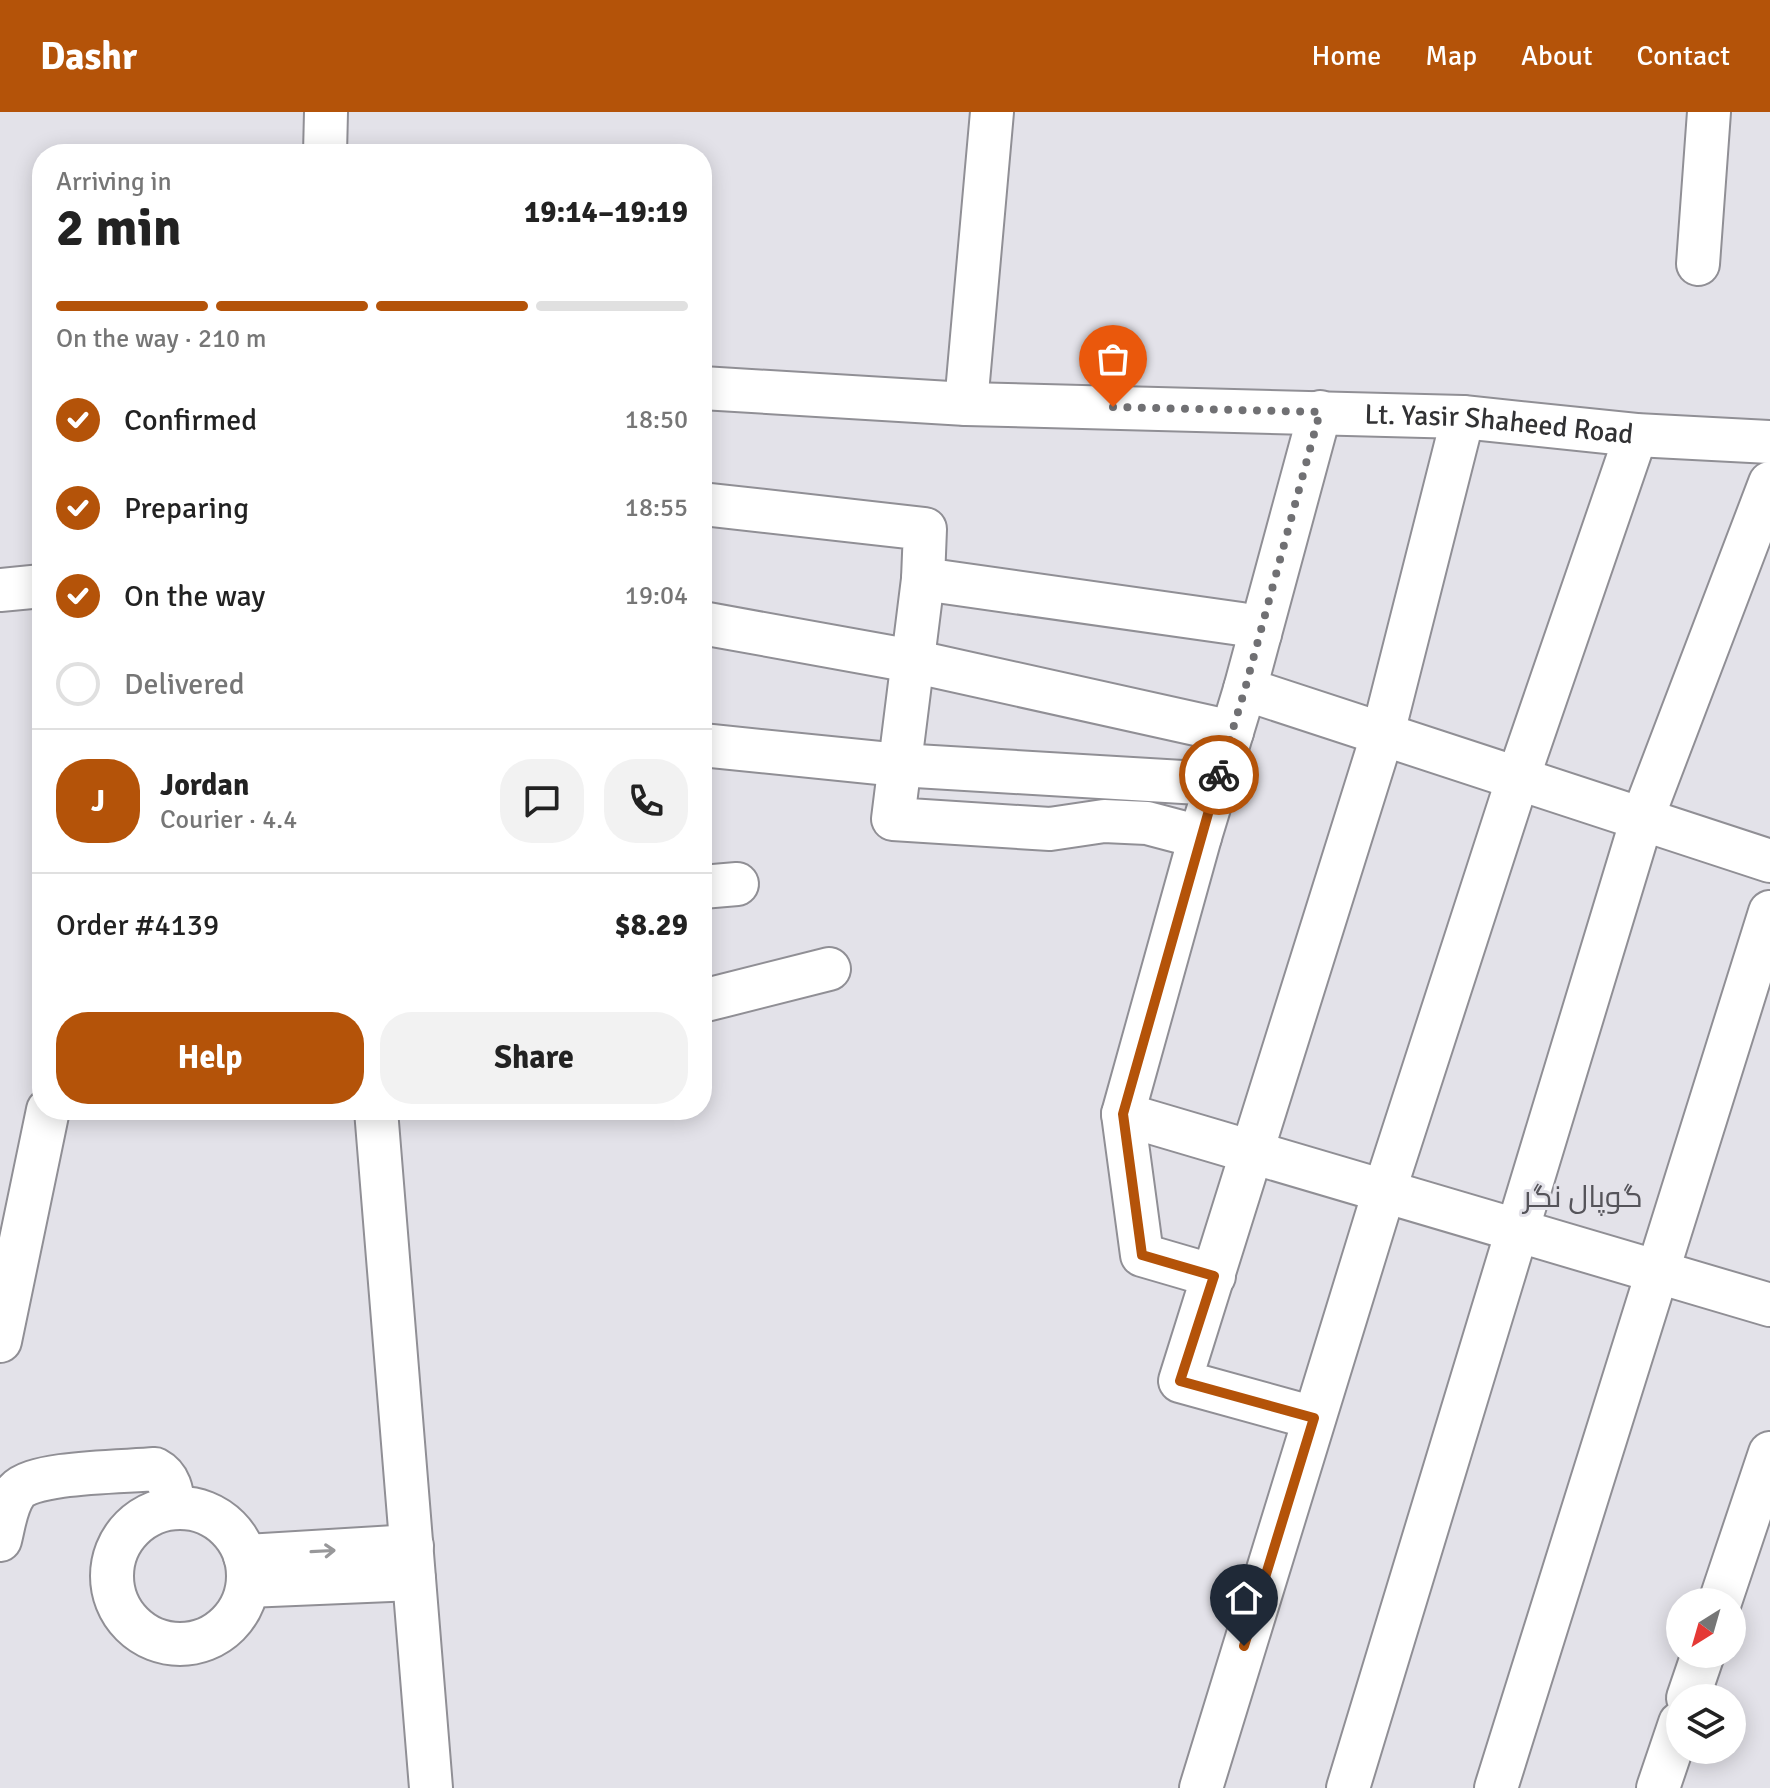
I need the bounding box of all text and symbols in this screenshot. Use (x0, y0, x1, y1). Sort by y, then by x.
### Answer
text: Dashr (40, 33, 137, 80)
text: Home (1312, 39, 1381, 73)
text: Map (1425, 39, 1477, 73)
text: About (1521, 39, 1593, 73)
text: Contact (1637, 39, 1730, 73)
text: Arriving in (56, 166, 172, 198)
text: 19:14–19:19 (524, 194, 688, 231)
text: 2 min (56, 196, 182, 260)
text: On the way · 210 m (56, 323, 266, 355)
pin (1079, 325, 1147, 407)
icon: bag (1091, 337, 1135, 381)
street label: Lt. Yasir Shaheed Road (1364, 397, 1635, 452)
icon: check (56, 398, 100, 442)
text: Confirmed (124, 402, 257, 439)
text: 18:50 (625, 404, 688, 436)
icon: check (56, 486, 100, 530)
text: Preparing (124, 490, 249, 527)
text: 18:55 (625, 492, 688, 524)
icon: check (56, 574, 100, 618)
text: On the way (124, 578, 265, 615)
text: 19:04 (625, 580, 688, 612)
text: Delivered (124, 666, 245, 703)
courier (1179, 735, 1259, 815)
icon: bike (1197, 753, 1241, 797)
button: chat (500, 759, 584, 843)
button: phone (604, 759, 688, 843)
text: Jordan (160, 767, 249, 804)
text: J (91, 783, 105, 820)
text: Courier · 4.4 (160, 804, 297, 836)
text: Order #4139 (56, 907, 219, 944)
text: $8.29 (615, 907, 688, 944)
button: Help (56, 1012, 364, 1104)
button: Share (380, 1012, 688, 1104)
district label: گوپال نگر (1521, 1179, 1643, 1216)
one-way arrow (309, 1543, 336, 1558)
pin (1210, 1564, 1278, 1646)
icon: home (1222, 1576, 1266, 1620)
north arrow (1666, 1588, 1746, 1668)
map controls (1666, 1588, 1746, 1764)
button: layers (1666, 1684, 1746, 1764)

